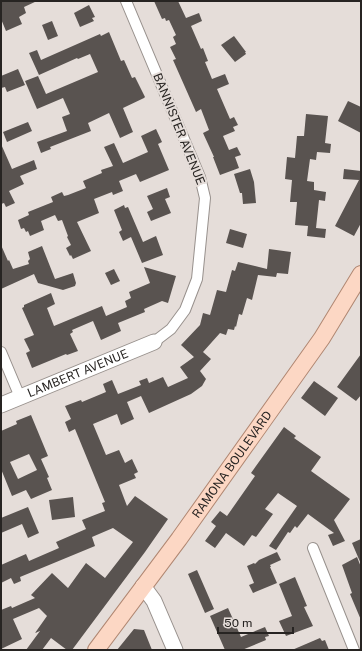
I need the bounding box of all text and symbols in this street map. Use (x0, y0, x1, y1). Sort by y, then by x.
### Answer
street label: BANNISTER AVENUE (150, 71, 208, 187)
street label: LAMBERT AVENUE (25, 346, 130, 400)
street label: RAMONA BOULEVARD (189, 408, 275, 521)
scale bar (218, 609, 293, 635)
text: 50 m (224, 616, 252, 630)

